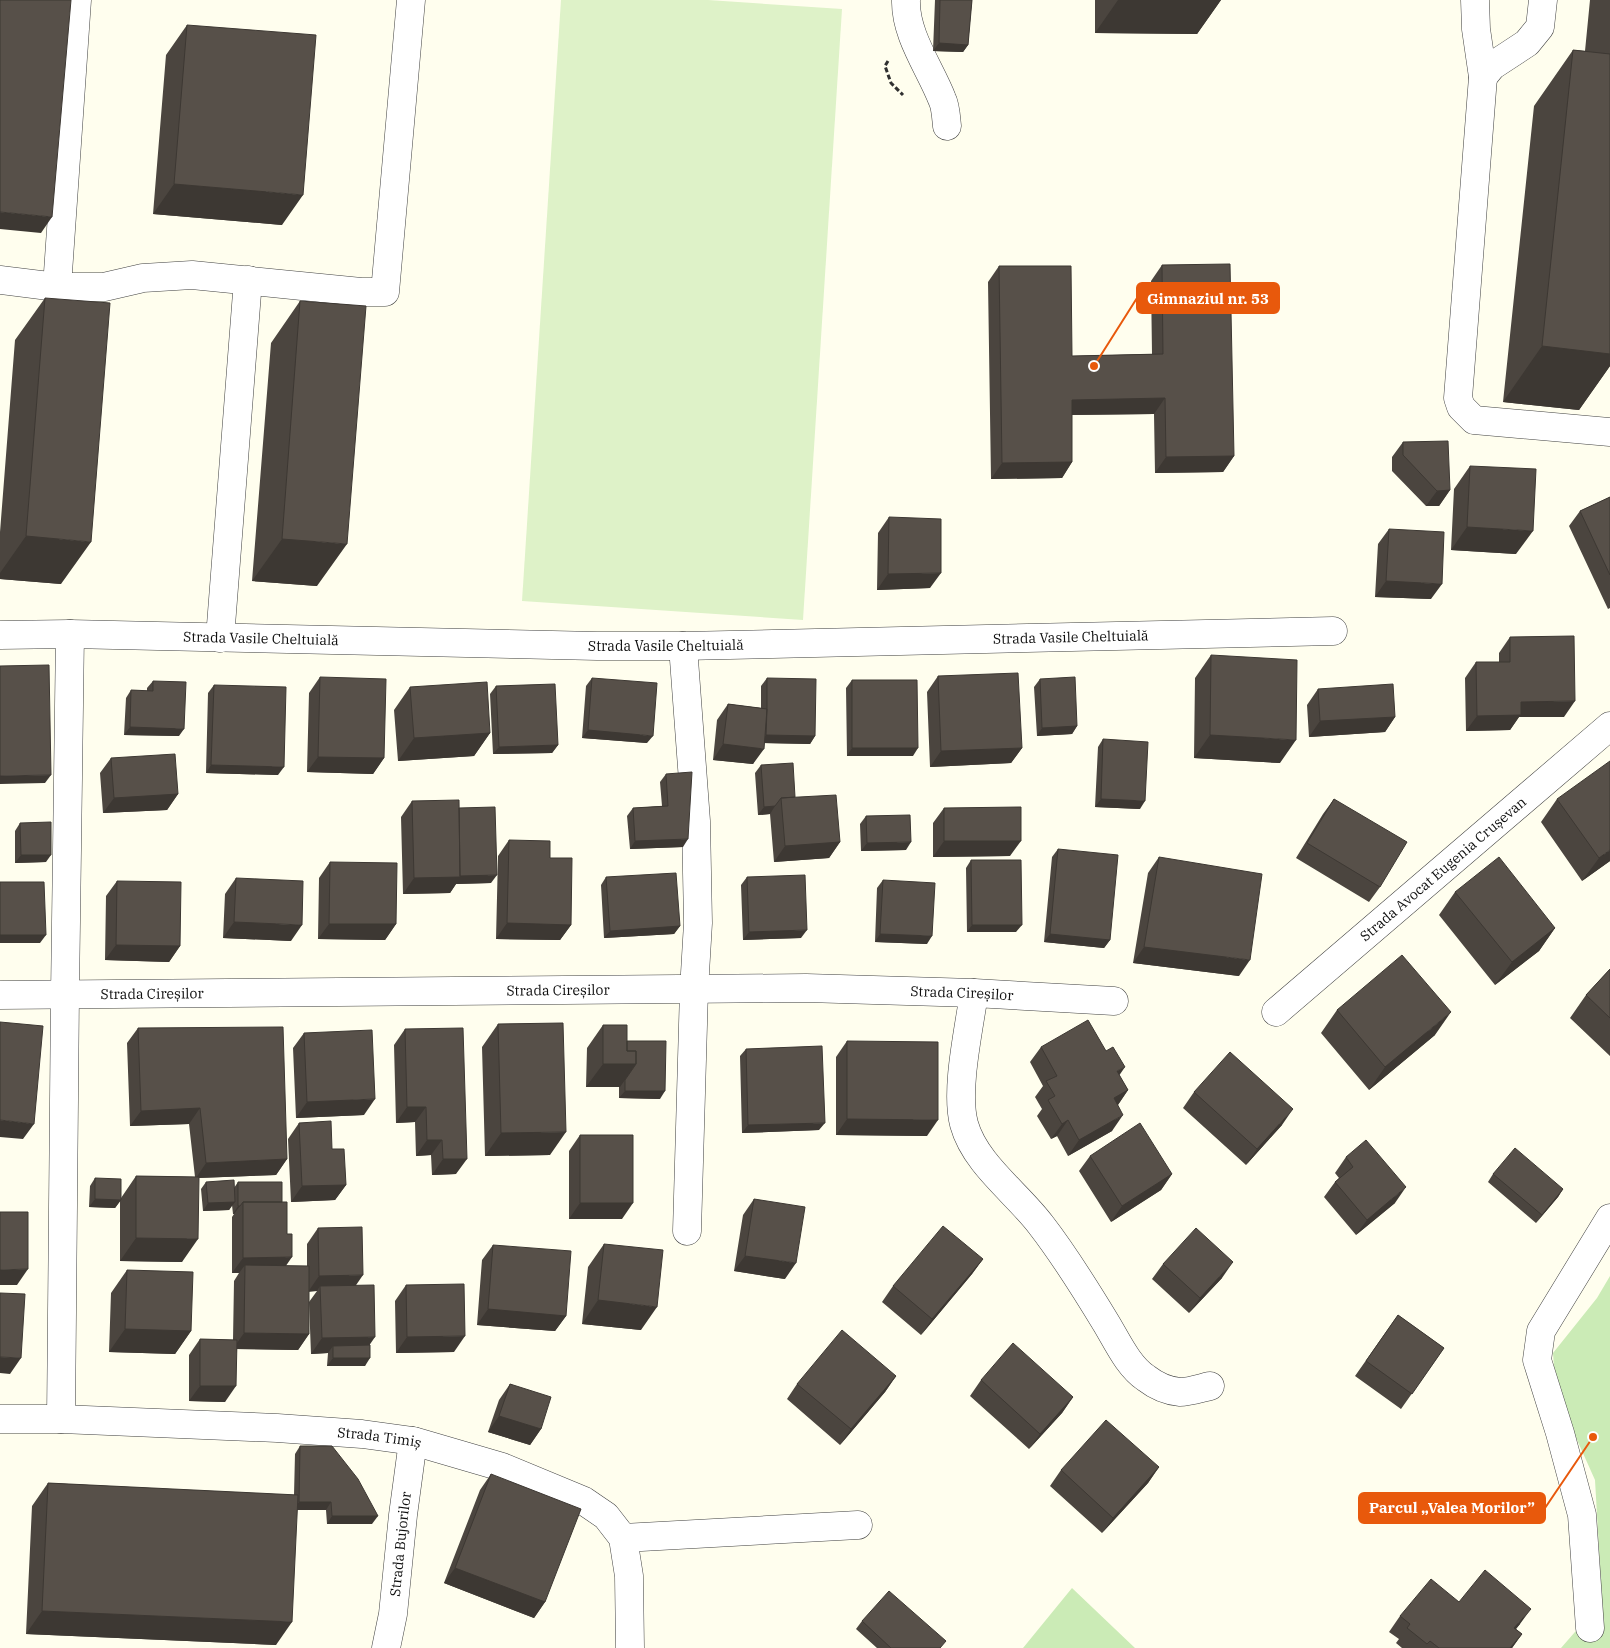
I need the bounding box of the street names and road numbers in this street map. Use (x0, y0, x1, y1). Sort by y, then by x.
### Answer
street label: Strada Vasile Cheltuială (993, 626, 1149, 648)
street label: Strada Vasile Cheltuială (183, 628, 339, 649)
street label: Strada Vasile Cheltuială (588, 636, 744, 655)
street label: Strada Avocat Eugenia Crușevan (1356, 793, 1530, 945)
street label: Strada Cireșilor (506, 981, 610, 1000)
street label: Strada Cireșilor (910, 982, 1015, 1004)
street label: Strada Cireșilor (100, 984, 205, 1003)
street label: Strada Timiș (337, 1423, 424, 1452)
street label: Strada Bujorilor (386, 1490, 415, 1597)

